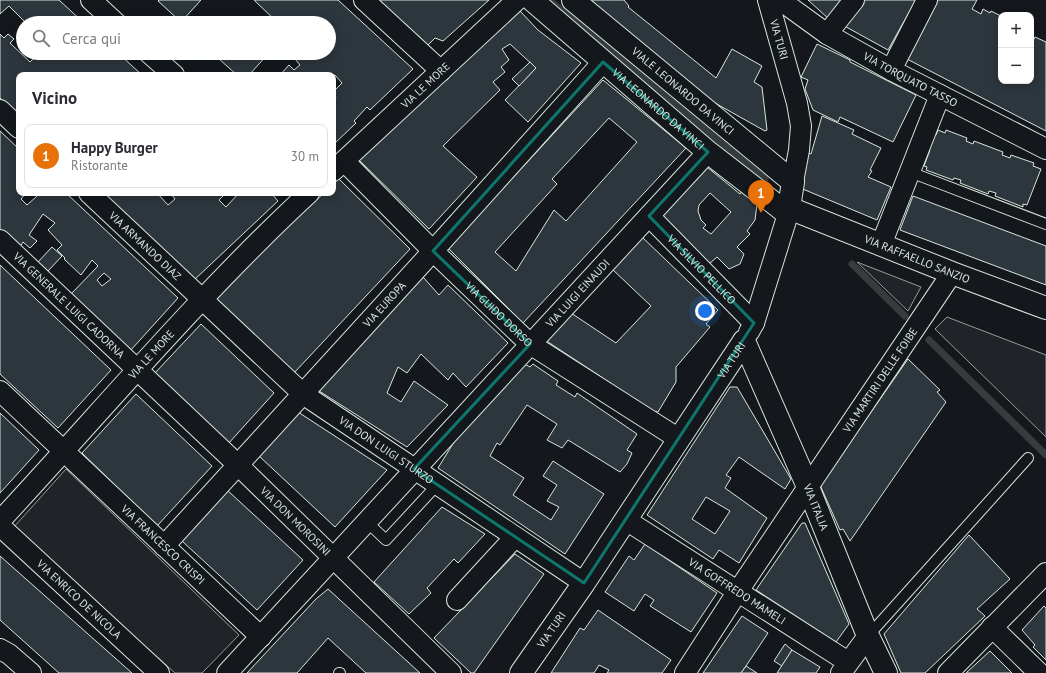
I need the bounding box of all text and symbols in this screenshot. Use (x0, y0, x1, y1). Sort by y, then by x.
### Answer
map controls (998, 12, 1034, 84)
button: + (998, 12, 1034, 48)
search box (16, 16, 336, 60)
street label: VIA TURI (767, 17, 791, 61)
icon: search (30, 27, 52, 49)
text: Cerca qui (62, 29, 121, 48)
street label: VIALE LEONARDO DA VINCI (628, 43, 737, 138)
street label: VIA TORQUATO TASSO (860, 48, 960, 110)
button: − (998, 48, 1034, 84)
street label: VIA LE MORE (397, 59, 453, 112)
street label: VIA LEONARDO DA VINCI (609, 65, 707, 153)
text: Vicino (32, 87, 77, 109)
text: Happy Burger (71, 138, 158, 157)
text: 1 (42, 148, 50, 165)
text: 30 m (291, 148, 319, 165)
text: Ristorante (71, 157, 128, 174)
pin: 1 (748, 180, 774, 213)
street label: VIA ARMANDO DIAZ (105, 208, 184, 283)
street label: VIA SILVIO PELLICO (664, 231, 739, 307)
street label: VIA RAFFAELLO SANZIO (861, 231, 972, 286)
street label: VIA GENERALE LUIGI CADORNA (10, 249, 128, 362)
street label: VIA LUIGI EINAUDI (542, 256, 613, 331)
street label: VIA EUROPA (359, 278, 409, 331)
street label: VIA GUIDO DORSO (462, 278, 536, 350)
your location (695, 301, 715, 321)
street label: VIA MARTIRI DELLE FOIBE (839, 325, 920, 436)
street label: VIA LE MORE (125, 327, 177, 383)
street label: VIA TURI (714, 339, 748, 382)
street label: VIA DON LUIGI STURZO (335, 413, 436, 487)
street label: VIA ITALIA (800, 481, 832, 533)
street label: VIA DON MOROSINI (257, 483, 334, 559)
street label: VIA FRANCESCO CRISPI (117, 501, 208, 587)
street label: VIA GOFFREDO MAMELI (685, 554, 788, 627)
street label: VIA ENRICO DE NICOLA (33, 556, 125, 642)
street label: VIA TURI (533, 609, 569, 651)

